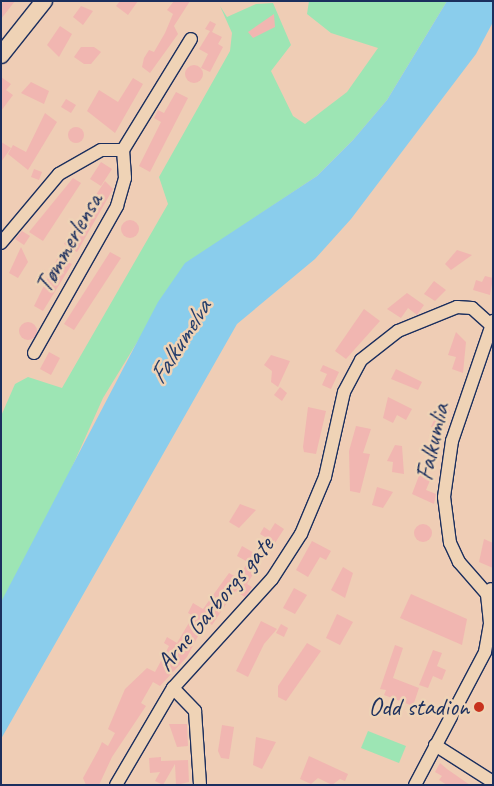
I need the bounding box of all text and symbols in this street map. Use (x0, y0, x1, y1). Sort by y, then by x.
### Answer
street label: Tømmerlensa (29, 188, 109, 298)
water label: Falkumelva (142, 294, 218, 390)
street label: Falkumlia (410, 401, 456, 483)
street label: Arne Garborgs gate (150, 530, 280, 678)
place label: Odd stadion (369, 692, 469, 722)
marker: Odd stadion (473, 701, 485, 713)

